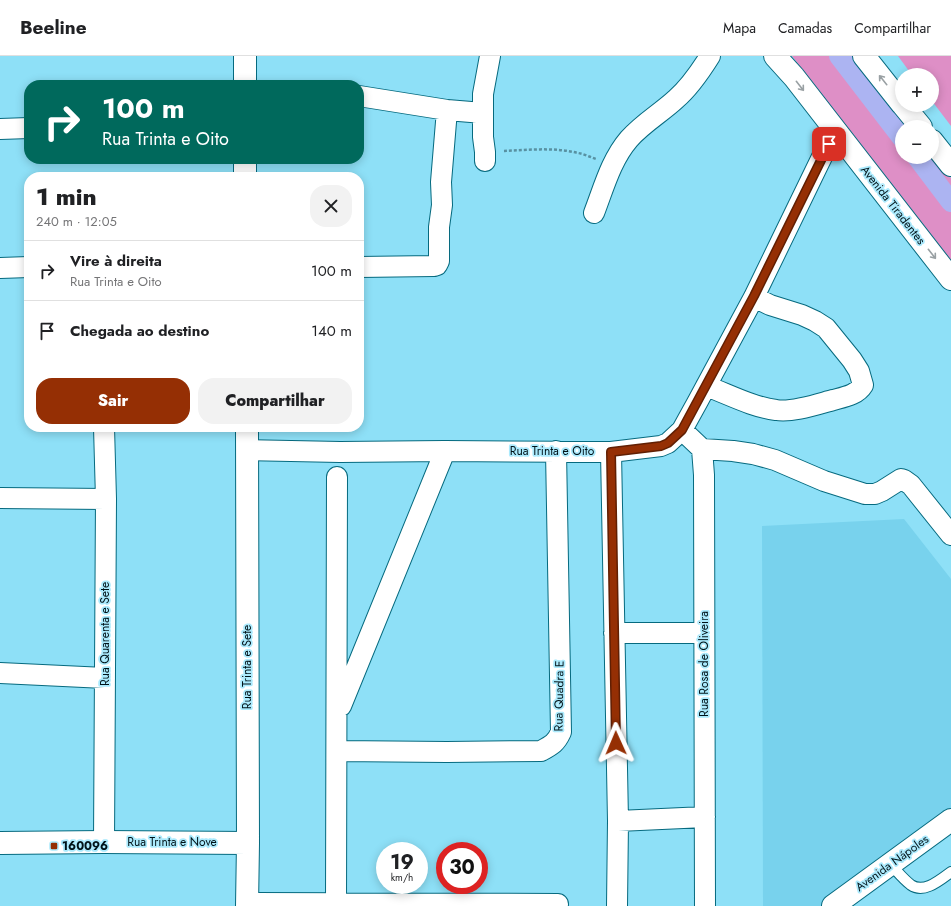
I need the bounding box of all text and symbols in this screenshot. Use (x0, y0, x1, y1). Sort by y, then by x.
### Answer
text: Beeline (20, 14, 87, 41)
text: Mapa (723, 18, 756, 38)
text: Camadas (778, 18, 832, 38)
text: Compartilhar (854, 18, 931, 38)
map controls (895, 68, 939, 164)
button: + (895, 68, 939, 112)
one-way arrow (879, 74, 887, 85)
one-way arrow (796, 80, 805, 91)
text: 100 m (102, 88, 185, 129)
icon: right (36, 96, 88, 148)
button: − (895, 120, 939, 164)
text: Rua Trinta e Oito (102, 126, 229, 152)
pin (812, 127, 846, 161)
icon: arrive (818, 133, 840, 155)
street label: Avenida Tiradentes (856, 162, 930, 249)
text: 1 min (36, 179, 97, 214)
button: close (310, 185, 352, 227)
text: 240 m · 12:05 (36, 212, 117, 231)
one-way arrow (928, 249, 936, 260)
text: Vire à direita (70, 250, 162, 272)
icon: right (36, 260, 58, 282)
text: 100 m (311, 260, 352, 282)
text: Rua Trinta e Oito (70, 272, 162, 291)
icon: arrive (36, 320, 58, 342)
text: Chegada ao destino (70, 320, 209, 342)
text: 140 m (311, 320, 352, 342)
button: Sair (36, 378, 190, 424)
button: Compartilhar (198, 378, 352, 424)
street label: Rua Trinta e Oito (510, 442, 595, 460)
street label: Rua Quarenta e Sete (96, 582, 114, 686)
street label: Rua Rosa de Oliveira (695, 611, 713, 717)
street label: Rua Trinta e Sete (238, 625, 256, 709)
street label: Rua Quadra E (549, 660, 569, 732)
position arrow (595, 722, 637, 764)
street label: Avenida Nápoles (852, 830, 932, 896)
street label: Rua Trinta e Nove (127, 833, 217, 851)
place label: 160096 (62, 837, 108, 855)
marker: 160096 (49, 841, 59, 851)
speed limit sign: 30 (436, 842, 488, 894)
text: 19 (390, 848, 414, 877)
text: km/h (391, 870, 413, 885)

